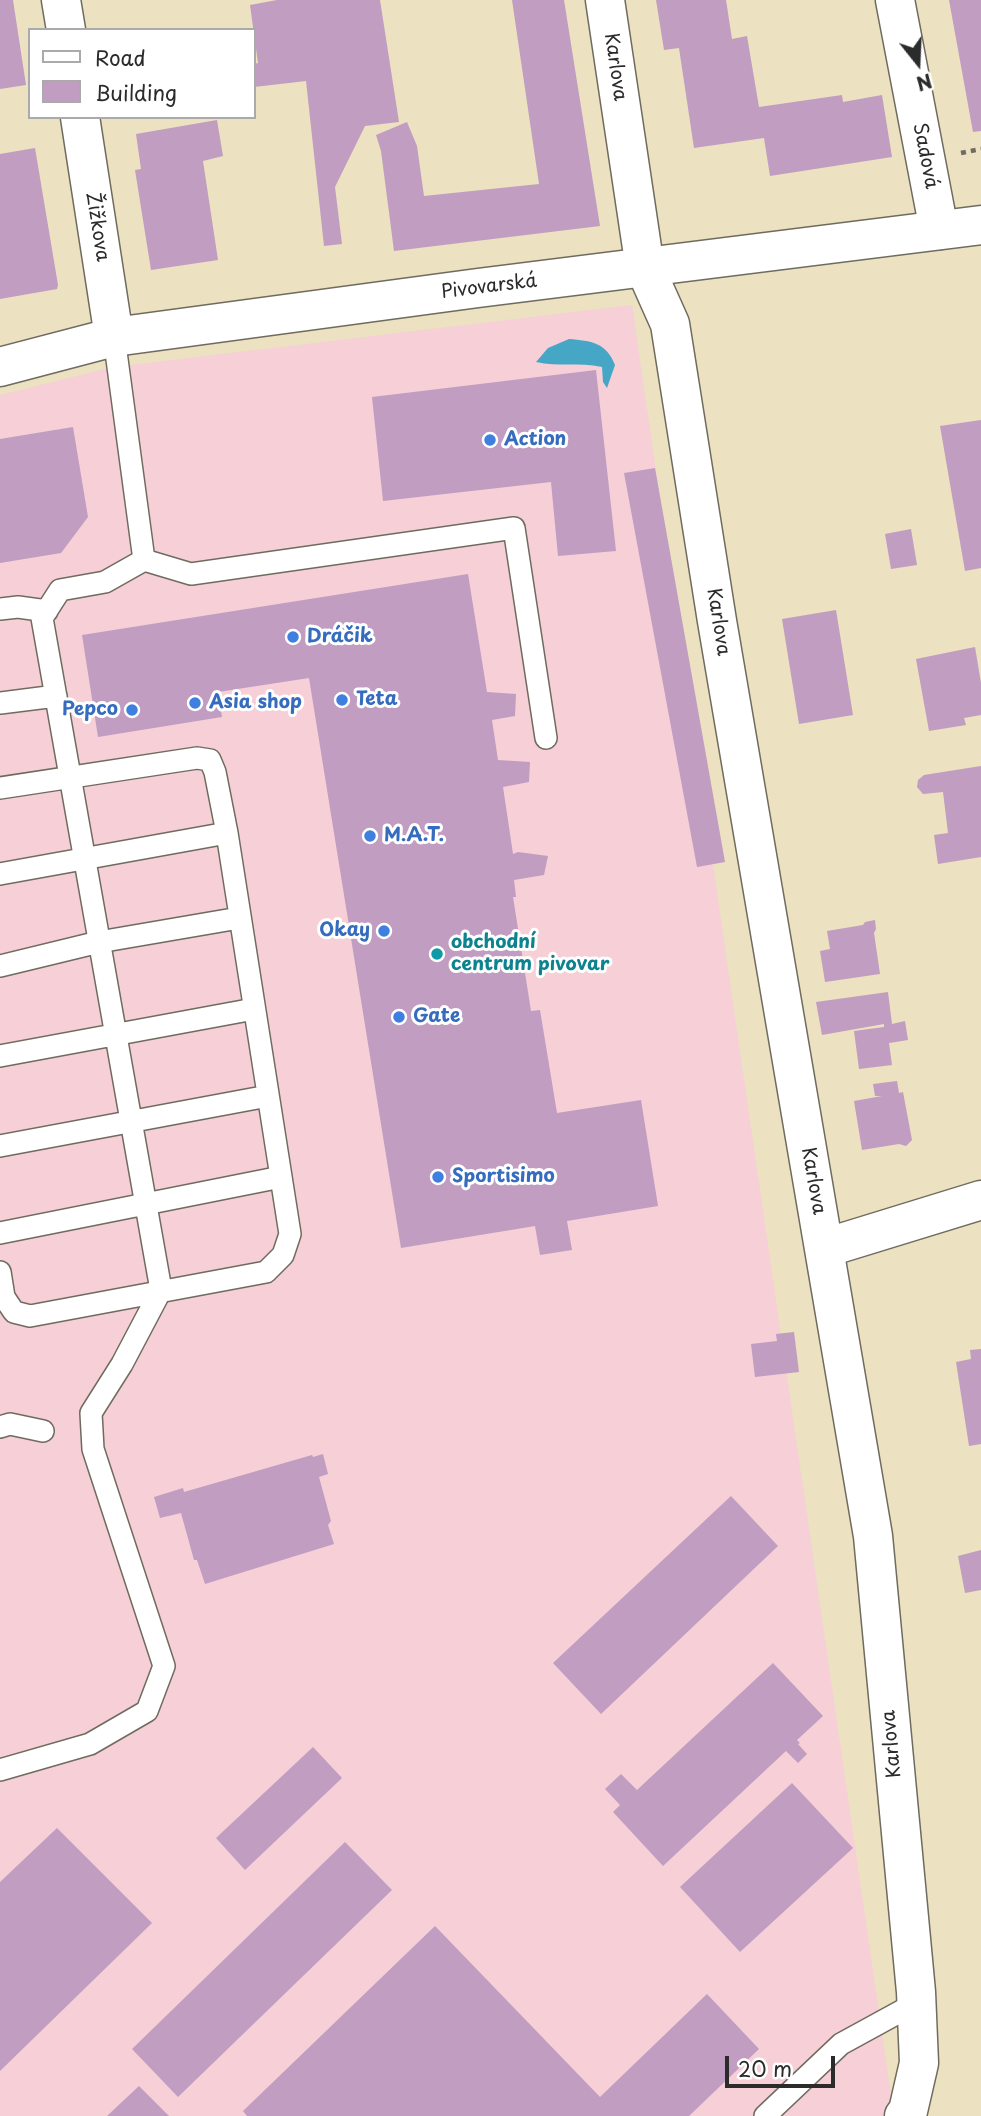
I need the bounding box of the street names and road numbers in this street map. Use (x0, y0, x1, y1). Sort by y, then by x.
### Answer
street label: Karlova (599, 32, 631, 102)
street label: Sadová (907, 121, 943, 191)
street label: Žižkova (80, 191, 114, 263)
street label: Pivovarská (440, 270, 538, 304)
street label: Karlova (701, 587, 735, 657)
street label: Karlova (796, 1145, 830, 1217)
street label: Karlova (878, 1709, 906, 1779)

